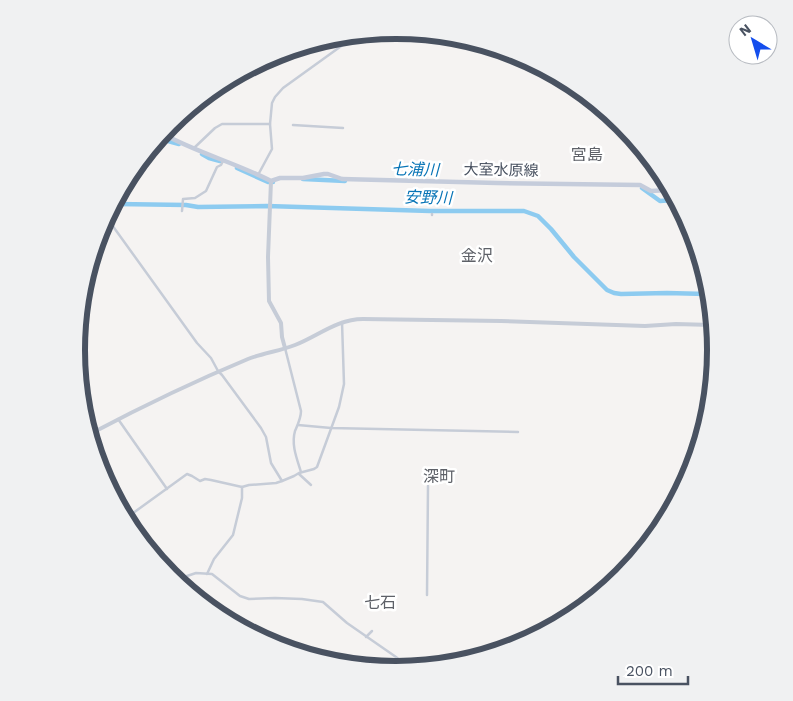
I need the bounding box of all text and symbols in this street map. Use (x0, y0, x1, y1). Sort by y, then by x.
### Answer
north arrow (728, 15, 778, 65)
text: N (736, 20, 754, 39)
district label: 宮島 (571, 145, 603, 164)
water label: 七浦川 (391, 160, 441, 179)
street label: 大室水原線 (463, 160, 539, 180)
water label: 安野川 (404, 188, 454, 207)
district label: 金沢 (461, 246, 493, 265)
district label: 深町 (423, 467, 455, 486)
district label: 七石 (364, 593, 396, 612)
scale bar (618, 654, 688, 686)
text: 200 m (626, 662, 673, 680)

